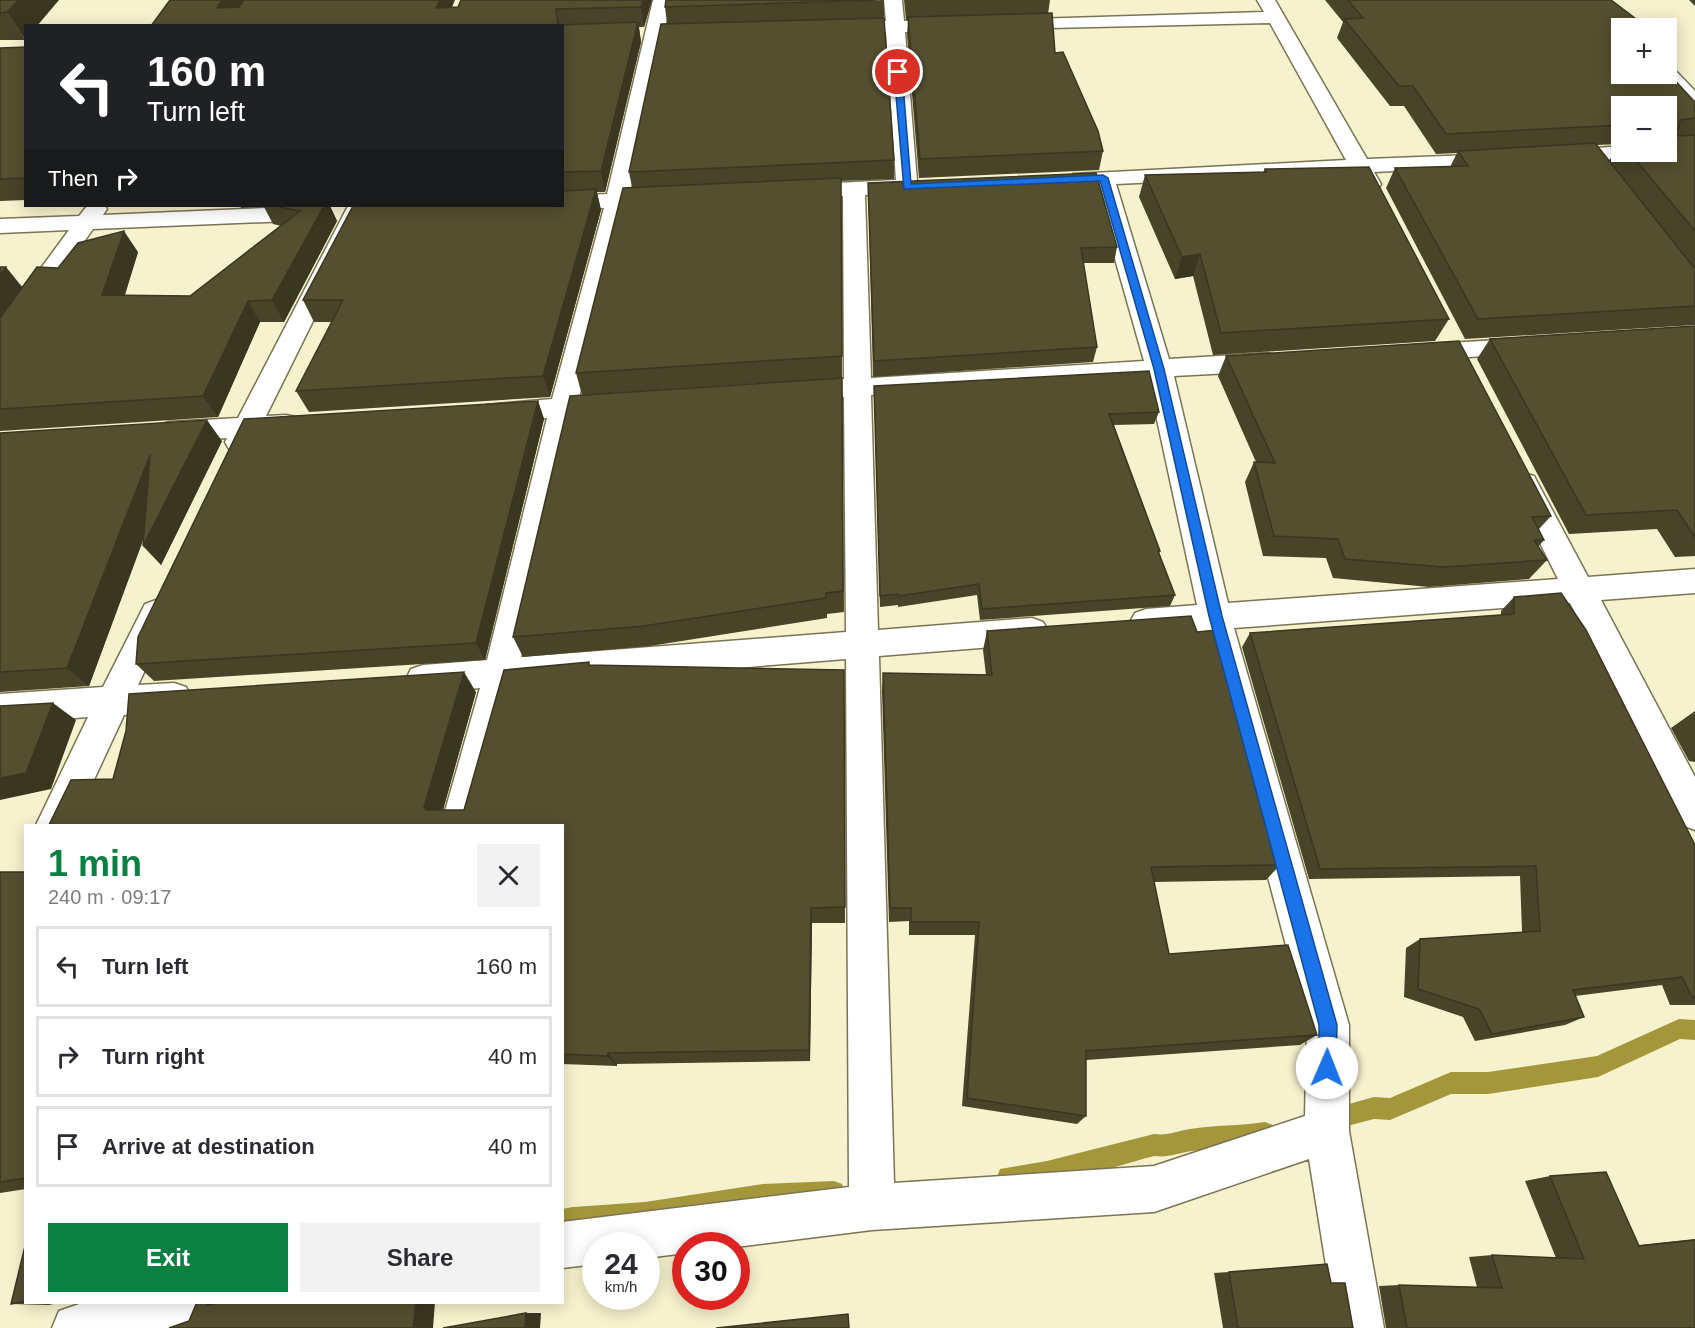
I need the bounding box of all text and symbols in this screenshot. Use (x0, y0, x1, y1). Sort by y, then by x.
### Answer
map controls (1611, 18, 1677, 162)
button: + (1611, 18, 1677, 84)
pin (872, 46, 923, 97)
icon: left (48, 48, 126, 126)
text: 160 m (147, 48, 266, 95)
icon: arrive (881, 55, 914, 88)
button: − (1611, 96, 1677, 162)
text: Turn left (147, 97, 245, 127)
icon: right (110, 162, 143, 195)
text: Then (48, 166, 98, 191)
text: 1 min (48, 843, 142, 884)
button: close (477, 844, 540, 907)
text: 240 m · 09:17 (48, 886, 171, 908)
icon: left (51, 950, 84, 983)
text: Turn left (102, 954, 188, 979)
text: 160 m (476, 954, 537, 979)
position arrow (1295, 1036, 1359, 1100)
icon: right (51, 1040, 84, 1073)
text: Turn right (102, 1044, 204, 1069)
text: 40 m (488, 1044, 537, 1069)
icon: arrive (51, 1130, 84, 1163)
text: Arrive at destination (102, 1134, 315, 1159)
text: 40 m (488, 1134, 537, 1159)
button: Exit (48, 1223, 288, 1292)
button: Share (300, 1223, 540, 1292)
speed limit sign: 30 (672, 1232, 750, 1310)
text: 24 (604, 1247, 638, 1280)
text: km/h (605, 1278, 637, 1295)

